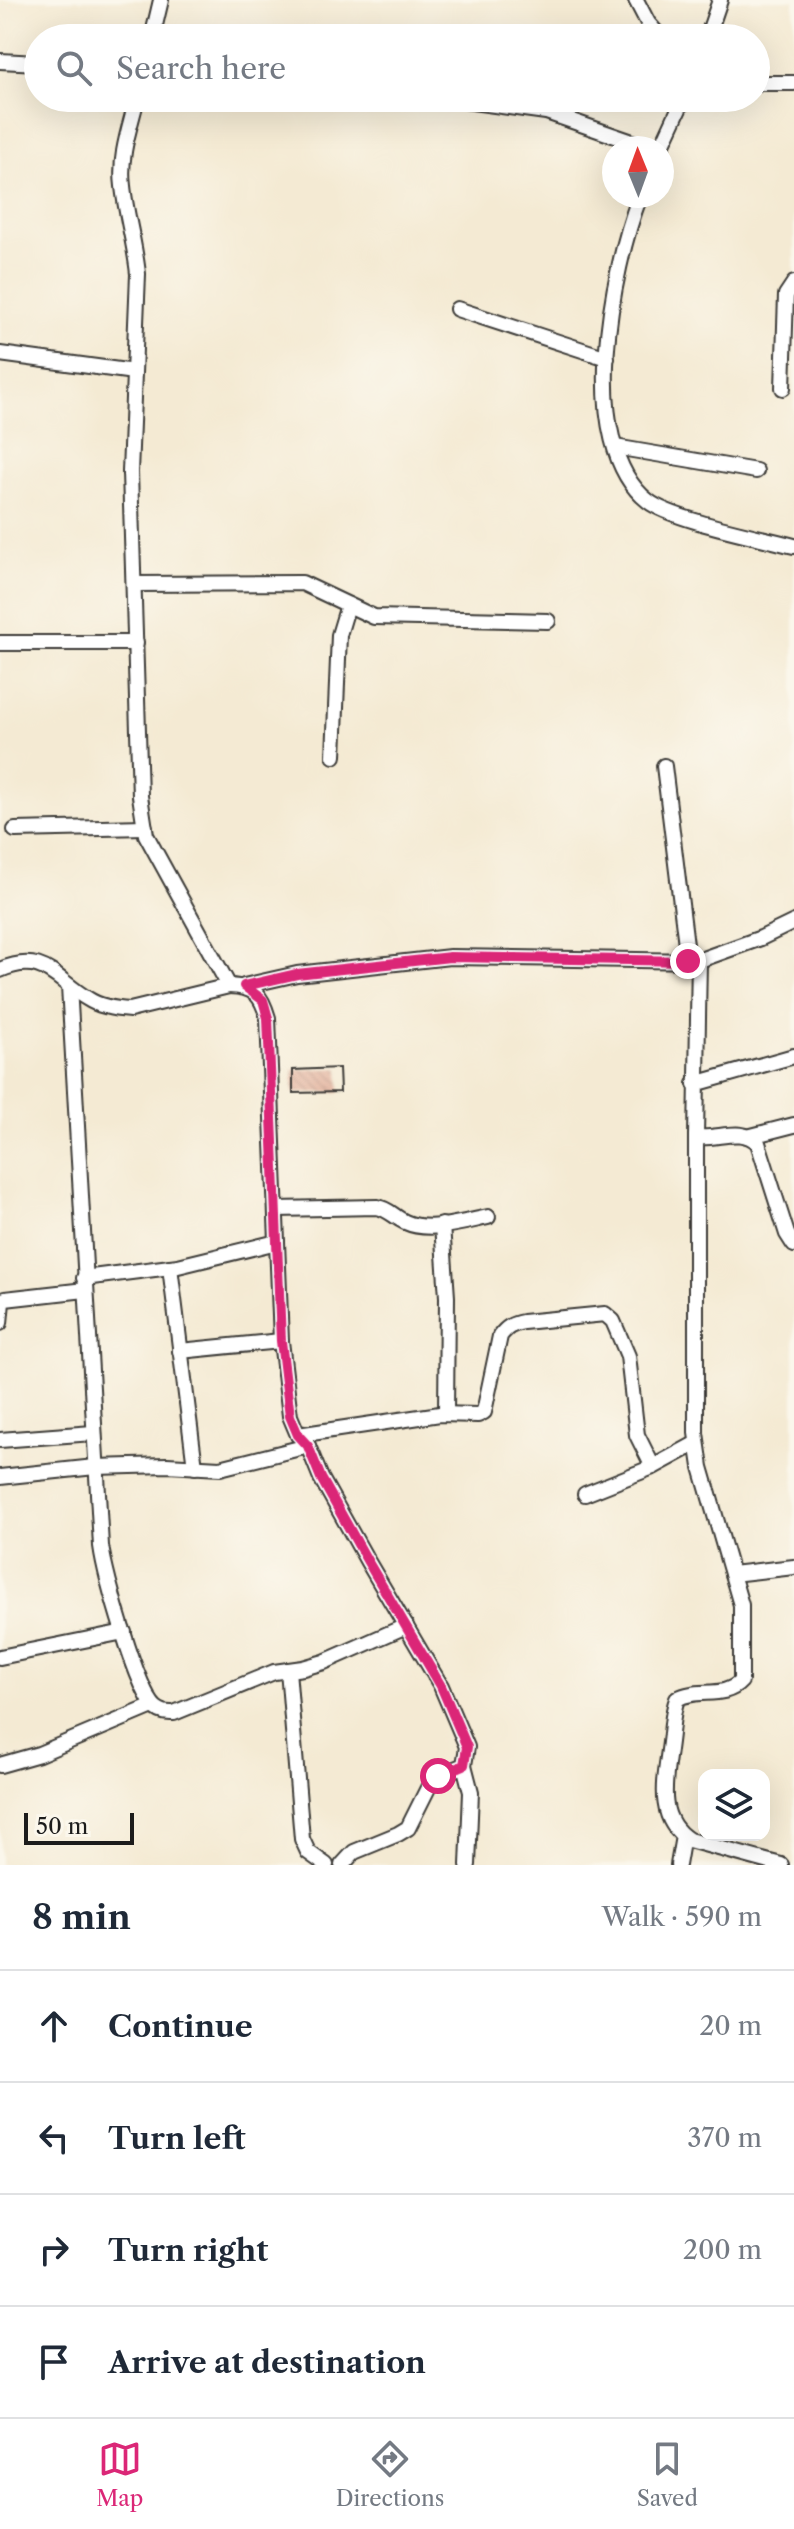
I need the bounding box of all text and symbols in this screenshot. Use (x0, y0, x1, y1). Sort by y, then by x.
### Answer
search box (24, 24, 770, 112)
icon: search (52, 46, 96, 90)
text: Search here (116, 50, 286, 87)
north arrow (602, 136, 674, 208)
route end (670, 943, 706, 979)
route start (420, 1758, 456, 1794)
map controls (698, 1769, 770, 1841)
button: layers (698, 1769, 770, 1841)
scale bar (24, 1809, 134, 1845)
text: 50 m (36, 1813, 88, 1840)
text: 8 min (32, 1896, 131, 1938)
text: Walk · 590 m (602, 1901, 762, 1933)
icon: ahead (32, 2004, 76, 2048)
text: Continue (108, 2008, 253, 2045)
text: 20 m (699, 2010, 762, 2042)
icon: left (32, 2116, 76, 2160)
text: Turn left (108, 2120, 245, 2157)
text: 370 m (687, 2122, 762, 2154)
icon: right (32, 2228, 76, 2272)
text: Turn right (108, 2232, 268, 2269)
text: 200 m (683, 2234, 762, 2266)
icon: arrive (32, 2340, 76, 2384)
text: Arrive at destination (108, 2344, 426, 2381)
tab: Map (96, 2437, 143, 2512)
tab: Directions (336, 2437, 444, 2512)
tab: Saved (637, 2437, 698, 2512)

